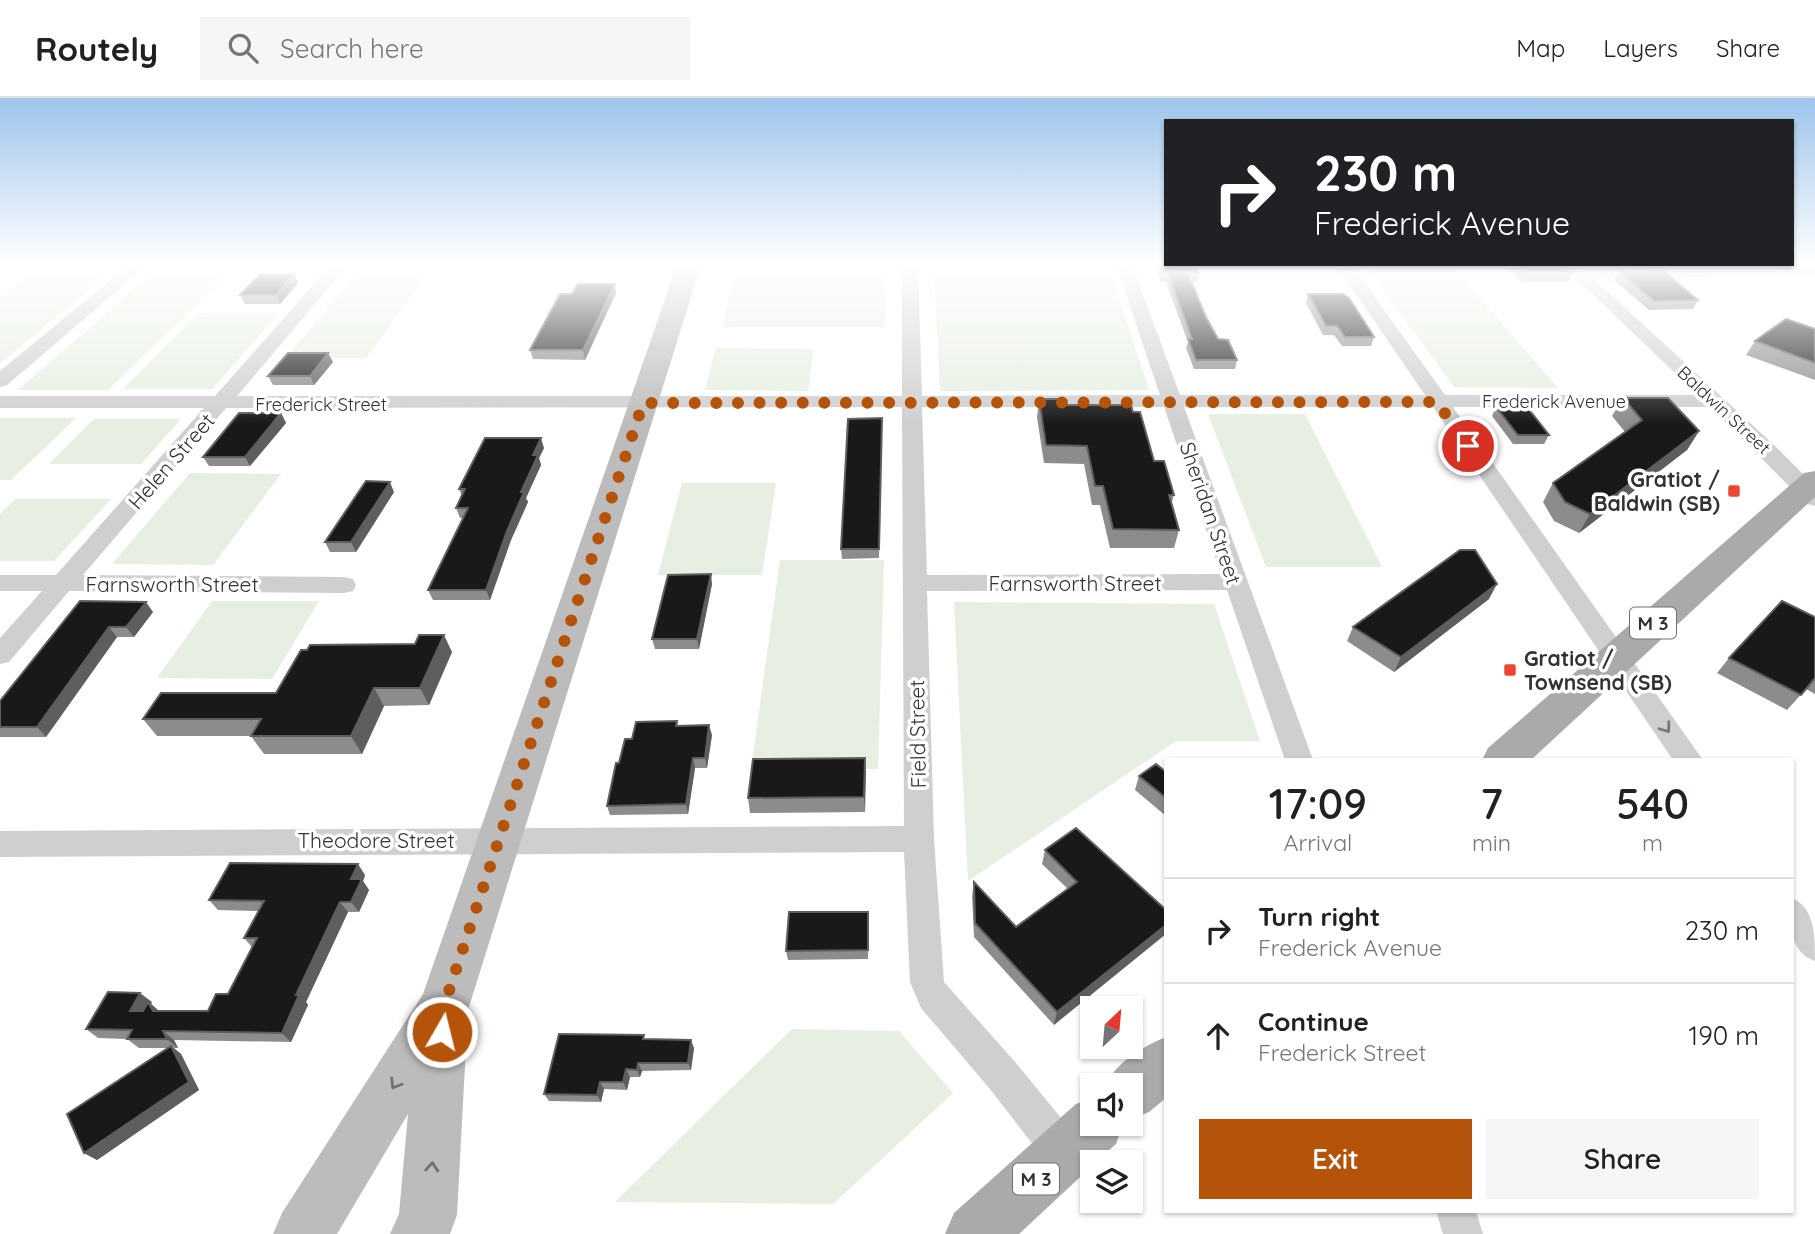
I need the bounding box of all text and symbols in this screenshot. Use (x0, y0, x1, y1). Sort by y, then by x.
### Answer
search box (200, 17, 690, 80)
text: Routely (35, 28, 158, 69)
icon: search (224, 29, 262, 67)
text: Search here (280, 32, 424, 65)
text: Map (1516, 33, 1565, 63)
text: Layers (1603, 33, 1678, 63)
text: Share (1716, 33, 1780, 63)
text: 230 m (1314, 142, 1457, 203)
icon: right (1199, 147, 1290, 238)
text: Frederick Avenue (1314, 203, 1570, 243)
street label: Baldwin Street (1672, 361, 1776, 459)
street label: Frederick Avenue (1482, 390, 1626, 413)
street label: Frederick Street (255, 393, 387, 416)
street label: Helen Street (122, 408, 220, 514)
pin (1438, 416, 1498, 476)
icon: arrive (1449, 427, 1487, 465)
street label: Sheridan Street (1174, 438, 1248, 588)
place label: Gratiot / Baldwin (SB) (1594, 466, 1720, 516)
marker: Gratiot / Baldwin (SB) (1726, 483, 1742, 499)
street label: Farnsworth Street (989, 570, 1162, 596)
street label: Farnsworth Street (86, 571, 259, 597)
road number: M 3 (1630, 608, 1676, 638)
place label: Gratiot / Townsend (SB) (1524, 645, 1672, 695)
marker: Gratiot / Townsend (SB) (1502, 662, 1518, 678)
street label: Field Street (903, 679, 931, 789)
one-way arrow (1658, 720, 1670, 733)
text: 17:09 (1269, 777, 1367, 830)
text: 7 (1480, 777, 1503, 830)
text: 540 (1616, 777, 1689, 830)
street label: Theodore Street (297, 827, 455, 853)
text: Arrival (1284, 828, 1352, 857)
text: min (1472, 828, 1511, 857)
text: m (1642, 828, 1663, 857)
text: Turn right (1258, 900, 1380, 933)
icon: right (1199, 912, 1237, 950)
text: 230 m (1685, 914, 1759, 947)
text: Frederick Avenue (1258, 933, 1442, 962)
position arrow (405, 995, 479, 1069)
north arrow (1080, 996, 1143, 1059)
map controls (1080, 996, 1143, 1213)
text: Continue (1258, 1005, 1369, 1038)
icon: ahead (1199, 1017, 1237, 1055)
text: 190 m (1689, 1019, 1759, 1052)
text: Frederick Street (1258, 1038, 1426, 1067)
button: sound (1080, 1073, 1143, 1136)
one-way arrow (390, 1077, 403, 1090)
button: Exit (1199, 1119, 1472, 1199)
button: Share (1486, 1119, 1759, 1199)
button: layers (1080, 1150, 1143, 1213)
one-way arrow (424, 1162, 439, 1173)
road number: M 3 (1013, 1163, 1059, 1194)

